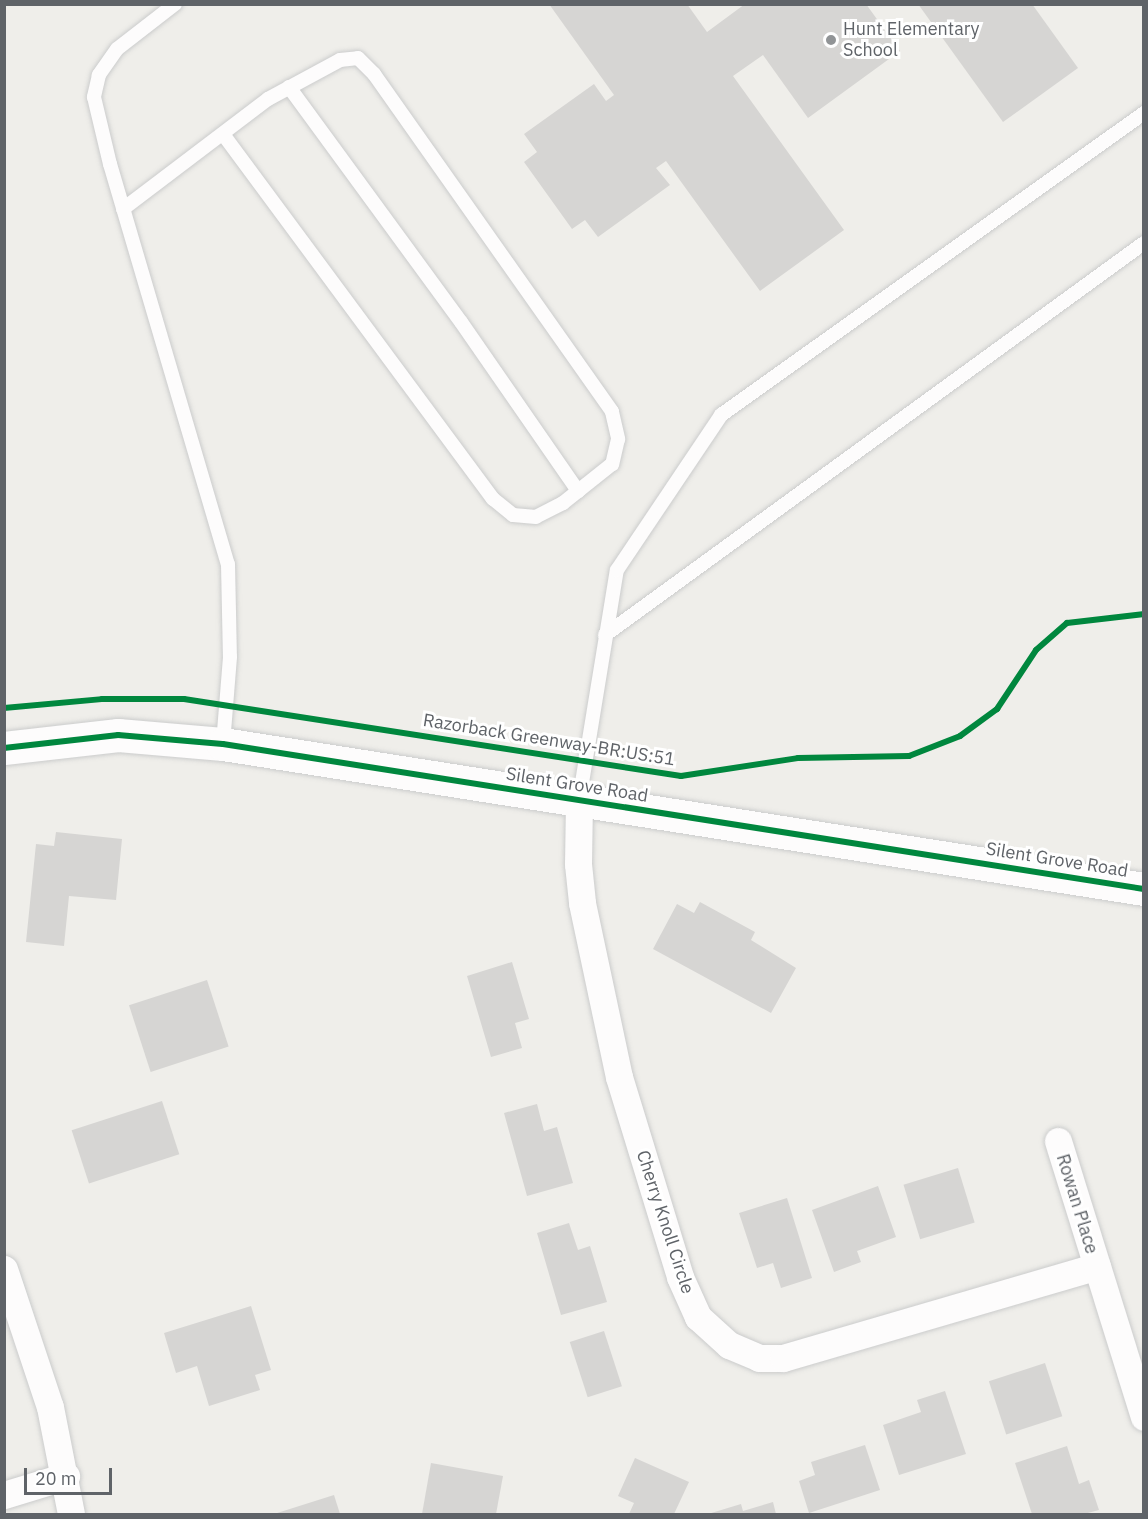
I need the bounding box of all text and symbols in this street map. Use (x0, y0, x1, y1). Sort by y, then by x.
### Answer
place label: Hunt Elementary School (843, 19, 980, 62)
marker: Hunt Elementary School (824, 33, 838, 47)
street label: Razorback Greenway-BR:US:51 (421, 709, 677, 771)
street label: Silent Grove Road (504, 763, 650, 807)
street label: Silent Grove Road (984, 838, 1130, 882)
street label: Cherry Knoll Circle (632, 1148, 698, 1296)
street label: Rowan Place (1052, 1151, 1102, 1257)
scale bar (27, 1456, 116, 1494)
text: 20 m (35, 1467, 77, 1490)

